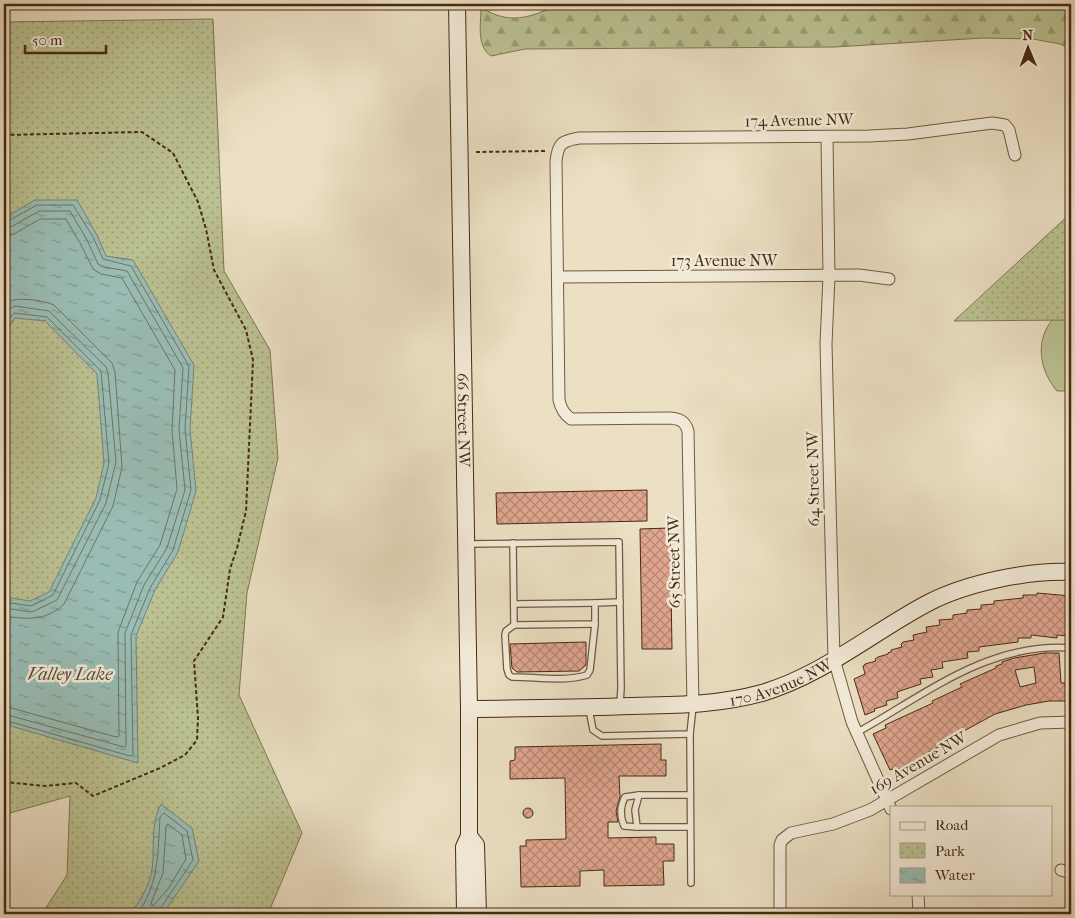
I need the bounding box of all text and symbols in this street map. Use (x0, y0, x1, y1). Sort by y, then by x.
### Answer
scale bar (25, 22, 106, 54)
north arrow (1002, 22, 1052, 72)
text: N (1022, 27, 1034, 44)
text: 50 m (32, 31, 63, 49)
street label: 174 Avenue NW (744, 110, 855, 130)
street label: 173 Avenue NW (671, 251, 778, 270)
street label: 66 Street NW (454, 373, 474, 469)
street label: 64 Street NW (803, 430, 823, 527)
street label: 65 Street NW (664, 514, 684, 608)
street label: 170 Avenue NW (728, 653, 836, 709)
water label: Valley Lake (27, 664, 113, 685)
street label: 169 Avenue NW (866, 727, 971, 798)
legend (890, 806, 1052, 896)
text: Road (935, 816, 969, 834)
text: Park (935, 842, 965, 860)
text: Water (934, 866, 975, 884)

